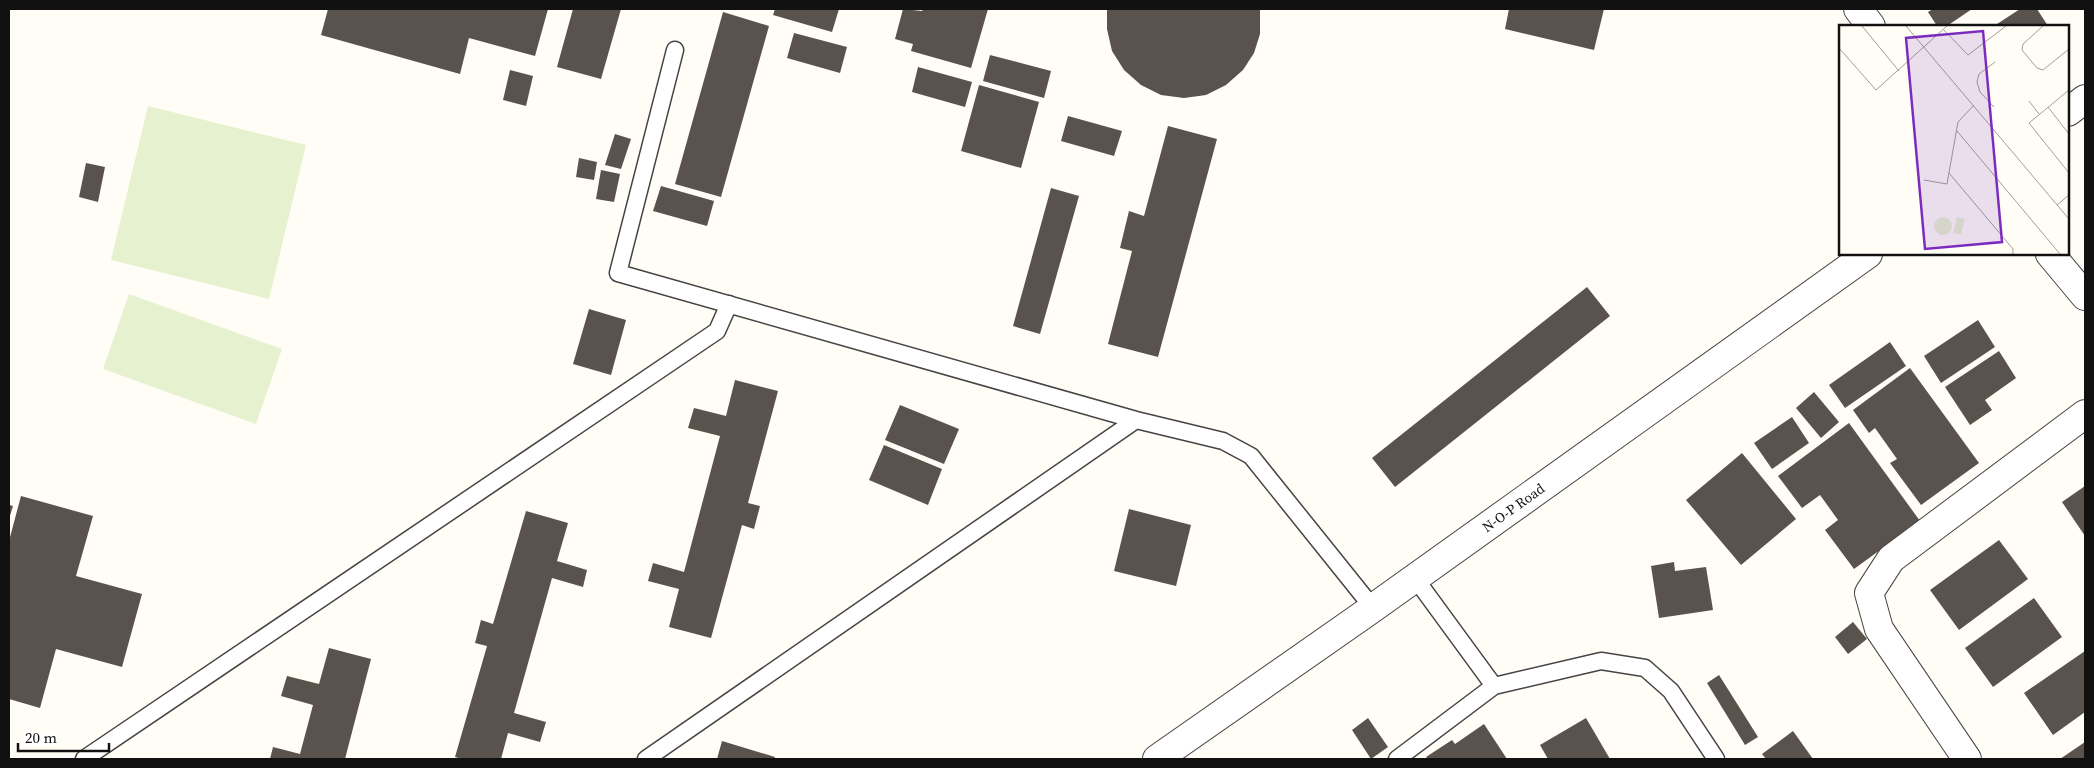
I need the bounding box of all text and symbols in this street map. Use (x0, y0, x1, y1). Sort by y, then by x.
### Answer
inset map (1839, 25, 2069, 255)
street label: N-O-P Road (1478, 478, 1549, 537)
scale bar (18, 720, 109, 752)
text: 20 m (25, 727, 57, 748)

